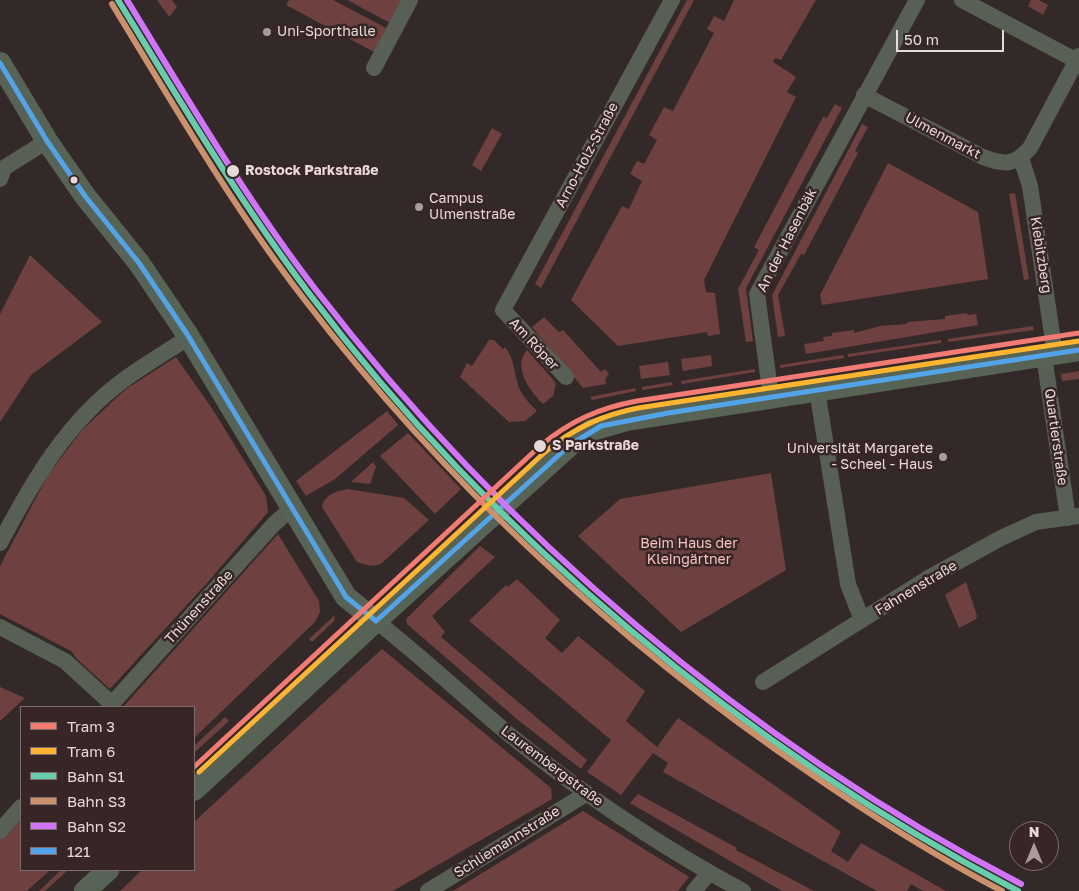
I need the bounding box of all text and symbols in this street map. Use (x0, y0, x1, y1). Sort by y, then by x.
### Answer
scale bar (899, 20, 1006, 52)
place label: Uni-Sporthalle (277, 24, 376, 40)
marker: Uni-Sporthalle (261, 26, 273, 38)
text: 50 m (904, 30, 939, 48)
street label: Arno-Holz-Straße (552, 100, 622, 210)
street label: Ulmenmarkt (902, 109, 984, 163)
marker: Rostock Parkstraße (225, 163, 241, 179)
place label: Rostock Parkstraße (245, 163, 378, 179)
unlabelled marker (69, 175, 79, 185)
street label: An der Hasenbäk (754, 185, 820, 295)
place label: Campus Ulmenstraße (429, 191, 515, 223)
marker: Campus Ulmenstraße (413, 201, 425, 213)
street label: Kiebitzberg (1027, 215, 1055, 295)
street label: Am Röper (506, 314, 562, 374)
street label: Quartierstraße (1041, 387, 1071, 487)
marker: S Parkstraße (532, 438, 548, 454)
place label: S Parkstraße (552, 438, 639, 454)
place label: Universität Margarete - Scheel - Haus (787, 441, 933, 474)
marker: Universität Margarete - Scheel - Haus (937, 451, 949, 463)
park label: Beim Haus der Kleingärtner (640, 536, 738, 568)
street label: Fahnenstraße (872, 557, 960, 619)
street label: Thünenstraße (161, 567, 237, 647)
legend (20, 706, 195, 871)
text: Tram 3 (67, 717, 115, 735)
street label: Laurembergstraße (498, 722, 606, 810)
text: Tram 6 (67, 742, 115, 760)
text: Bahn S1 (67, 767, 125, 785)
text: Bahn S3 (67, 792, 126, 810)
street label: Schliemannstraße (451, 803, 563, 881)
text: Bahn S2 (67, 817, 126, 835)
north arrow (1009, 821, 1059, 871)
text: N (1029, 823, 1039, 840)
text: 121 (67, 842, 90, 860)

